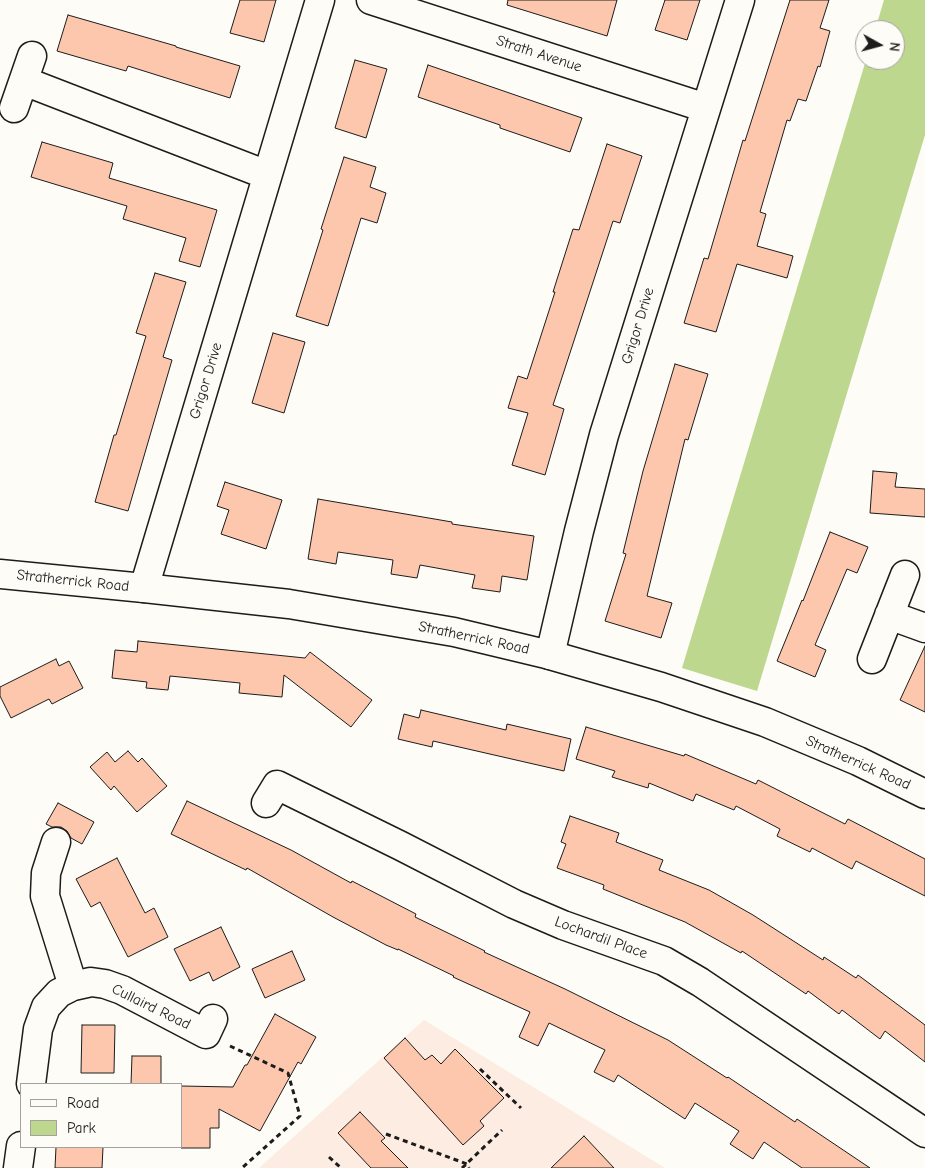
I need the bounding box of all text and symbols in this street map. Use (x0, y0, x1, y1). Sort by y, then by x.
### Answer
north arrow (855, 20, 905, 70)
street label: Strath Avenue (494, 32, 584, 76)
text: N (885, 41, 903, 52)
street label: Grigor Drive (618, 285, 658, 367)
street label: Grigor Drive (186, 340, 226, 422)
street label: Stratherrick Road (16, 566, 130, 596)
street label: Stratherrick Road (417, 617, 531, 659)
street label: Stratherrick Road (803, 732, 913, 794)
street label: Lochardil Place (552, 913, 650, 963)
street label: Cullaird Road (109, 980, 193, 1034)
legend (20, 1083, 182, 1148)
text: Road (67, 1094, 99, 1112)
text: Park (67, 1119, 96, 1137)

